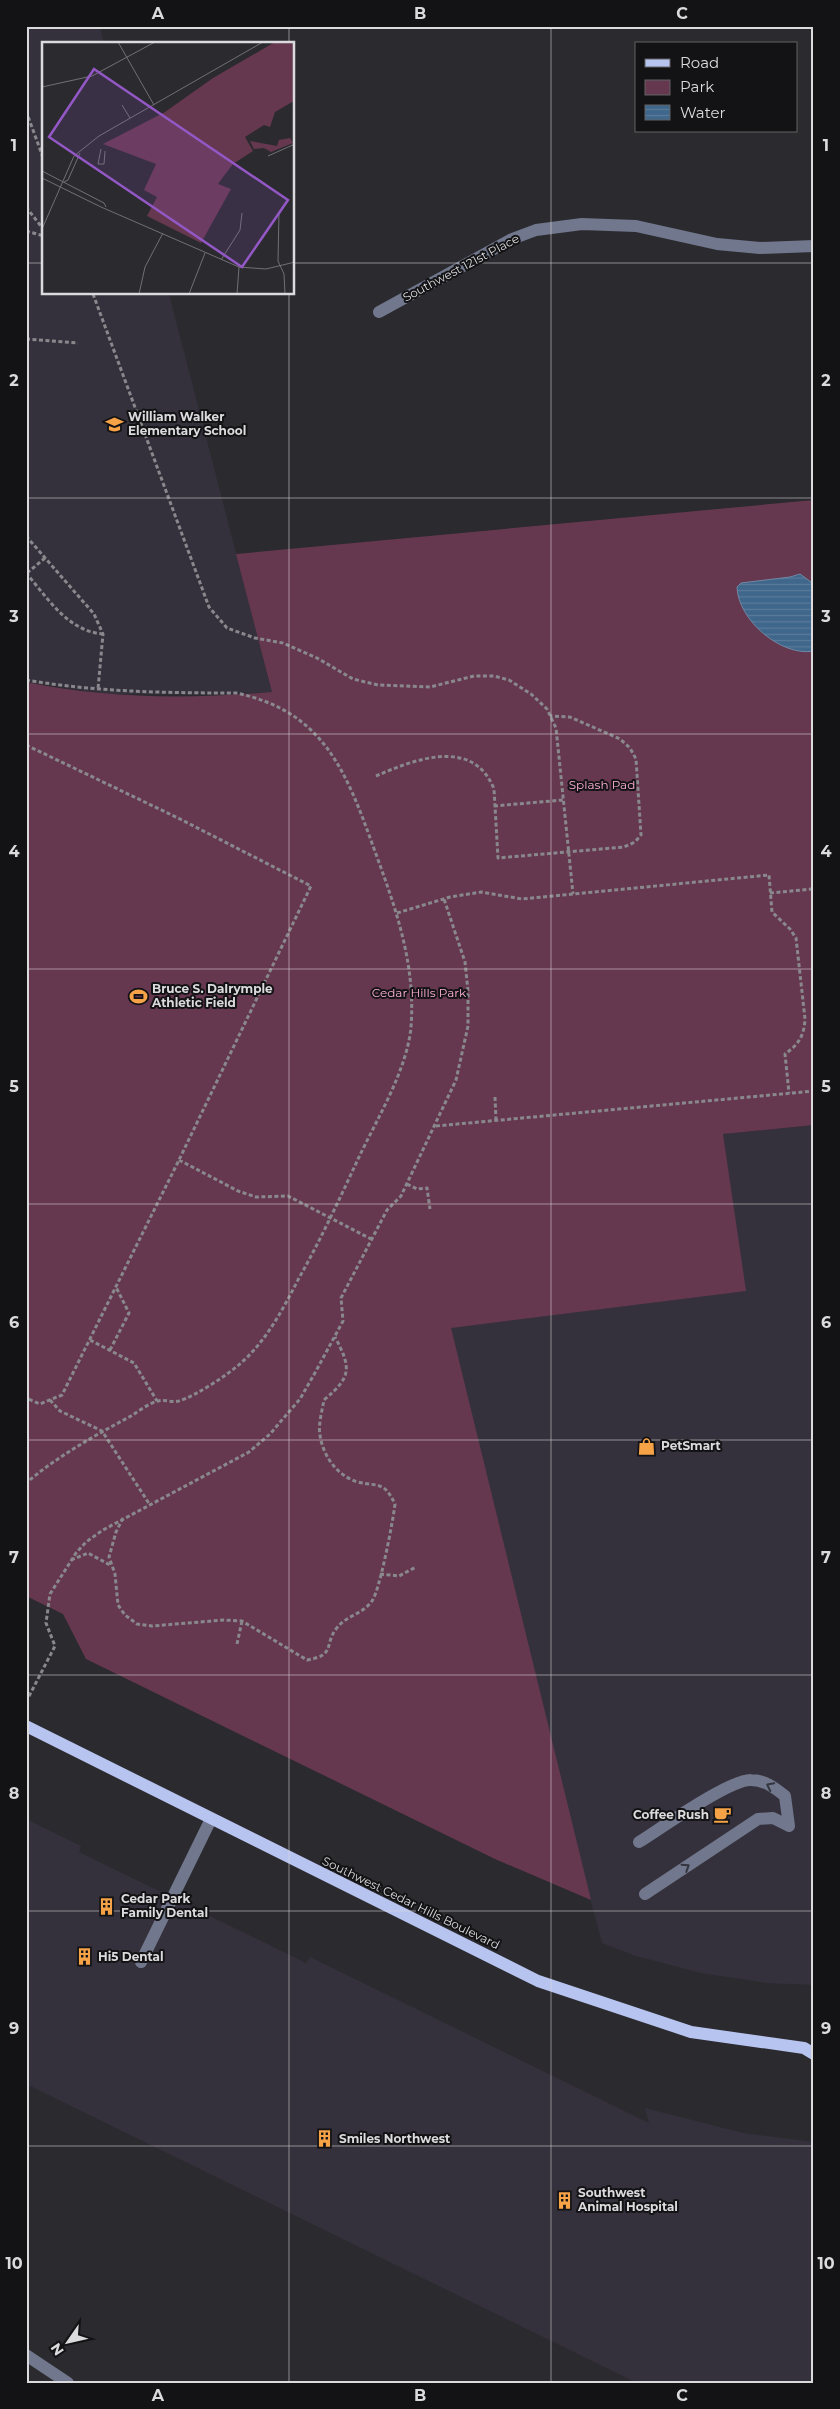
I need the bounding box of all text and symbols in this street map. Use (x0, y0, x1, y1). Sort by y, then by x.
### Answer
text: A (151, 4, 165, 23)
text: B (414, 4, 426, 23)
text: C (676, 4, 688, 23)
inset map (42, 42, 295, 295)
legend (635, 42, 798, 132)
text: Road (680, 53, 719, 72)
text: Park (680, 77, 714, 96)
text: Water (680, 103, 726, 122)
text: 1 (11, 136, 17, 155)
text: 1 (823, 136, 829, 155)
street label: Southwest 121st Place (400, 231, 521, 305)
text: 2 (9, 371, 19, 390)
text: 2 (821, 371, 831, 390)
place label: William Walker Elementary School (128, 409, 246, 438)
school or university icon: William Walker Elementary School (104, 414, 124, 434)
text: 3 (8, 607, 19, 626)
text: 3 (820, 607, 831, 626)
park label: Splash Pad (569, 777, 635, 792)
text: 4 (8, 842, 20, 861)
text: 4 (820, 842, 832, 861)
place label: Bruce S. DaIrymple Athletic Field (151, 981, 273, 1010)
park label: Cedar Hills Park (372, 985, 467, 1000)
sports icon: Bruce S. DaIrymple Athletic Field (128, 986, 148, 1006)
text: 5 (9, 1077, 19, 1096)
text: 5 (821, 1077, 831, 1096)
text: 6 (9, 1313, 19, 1332)
text: 6 (821, 1313, 831, 1332)
shop icon: PetSmart (637, 1436, 657, 1456)
place label: PetSmart (661, 1438, 721, 1453)
text: 7 (9, 1548, 19, 1567)
text: 7 (821, 1548, 831, 1567)
one-way arrow (767, 1782, 776, 1792)
text: 8 (9, 1784, 19, 1803)
text: 8 (821, 1784, 831, 1803)
cafe icon: Coffee Rush (713, 1805, 733, 1825)
place label: Coffee Rush (633, 1807, 709, 1822)
street label: Southwest Cedar Hills Boulevard (320, 1853, 502, 1952)
one-way arrow (680, 1864, 690, 1873)
place label: Cedar Park Family Dental (121, 1891, 208, 1920)
building icon: Cedar Park Family Dental (97, 1896, 117, 1916)
building icon: Hi5 Dental (74, 1947, 94, 1967)
place label: Hi5 Dental (98, 1949, 164, 1964)
text: 9 (9, 2019, 19, 2038)
text: 9 (821, 2019, 831, 2038)
building icon: Smiles Northwest (315, 2129, 335, 2149)
place label: Smiles Northwest (339, 2131, 451, 2146)
place label: Southwest Animal Hospital (577, 2185, 678, 2214)
building icon: Southwest Animal Hospital (554, 2190, 574, 2210)
text: 10 (5, 2254, 23, 2273)
text: 10 (817, 2254, 835, 2273)
north arrow (42, 2316, 92, 2366)
text: N (47, 2340, 68, 2359)
text: A (151, 2386, 165, 2405)
text: B (414, 2386, 426, 2405)
text: C (676, 2386, 688, 2405)

